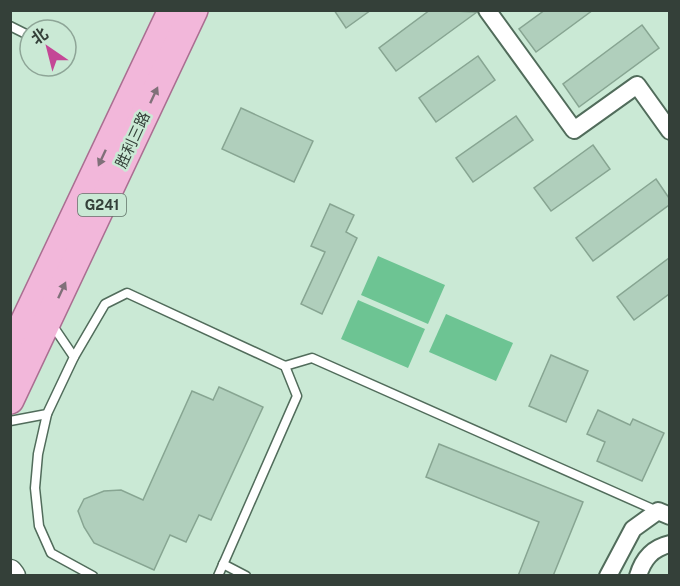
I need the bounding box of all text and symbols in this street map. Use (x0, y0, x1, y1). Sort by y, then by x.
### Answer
north arrow (18, 18, 78, 78)
text: 北 (28, 24, 52, 48)
one-way arrow (150, 86, 159, 103)
street label: 胜利三路 (112, 109, 153, 171)
one-way arrow (97, 150, 106, 167)
road number: G241 (78, 194, 126, 216)
one-way arrow (57, 281, 66, 298)

